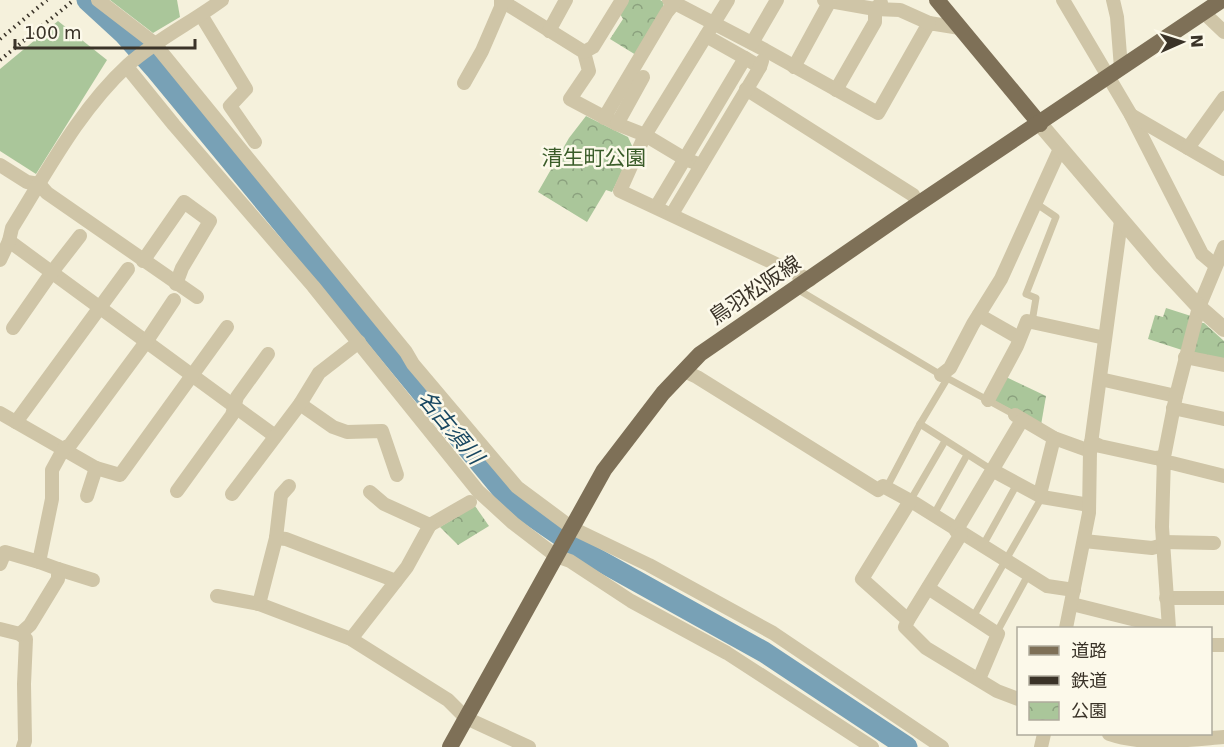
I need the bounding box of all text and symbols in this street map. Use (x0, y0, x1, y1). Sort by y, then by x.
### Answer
scale bar (15, 12, 195, 50)
north arrow (1152, 12, 1212, 72)
text: 100 m (24, 22, 82, 43)
text: N (1187, 34, 1206, 48)
park label: 清生町公園 (542, 146, 647, 170)
street label: 鳥羽松阪線 (705, 251, 805, 329)
water label: 名古須川 (413, 386, 490, 471)
legend (1017, 627, 1212, 735)
text: 道路 (1071, 640, 1107, 661)
text: 鉄道 (1071, 670, 1107, 691)
text: 公園 (1071, 700, 1107, 721)

